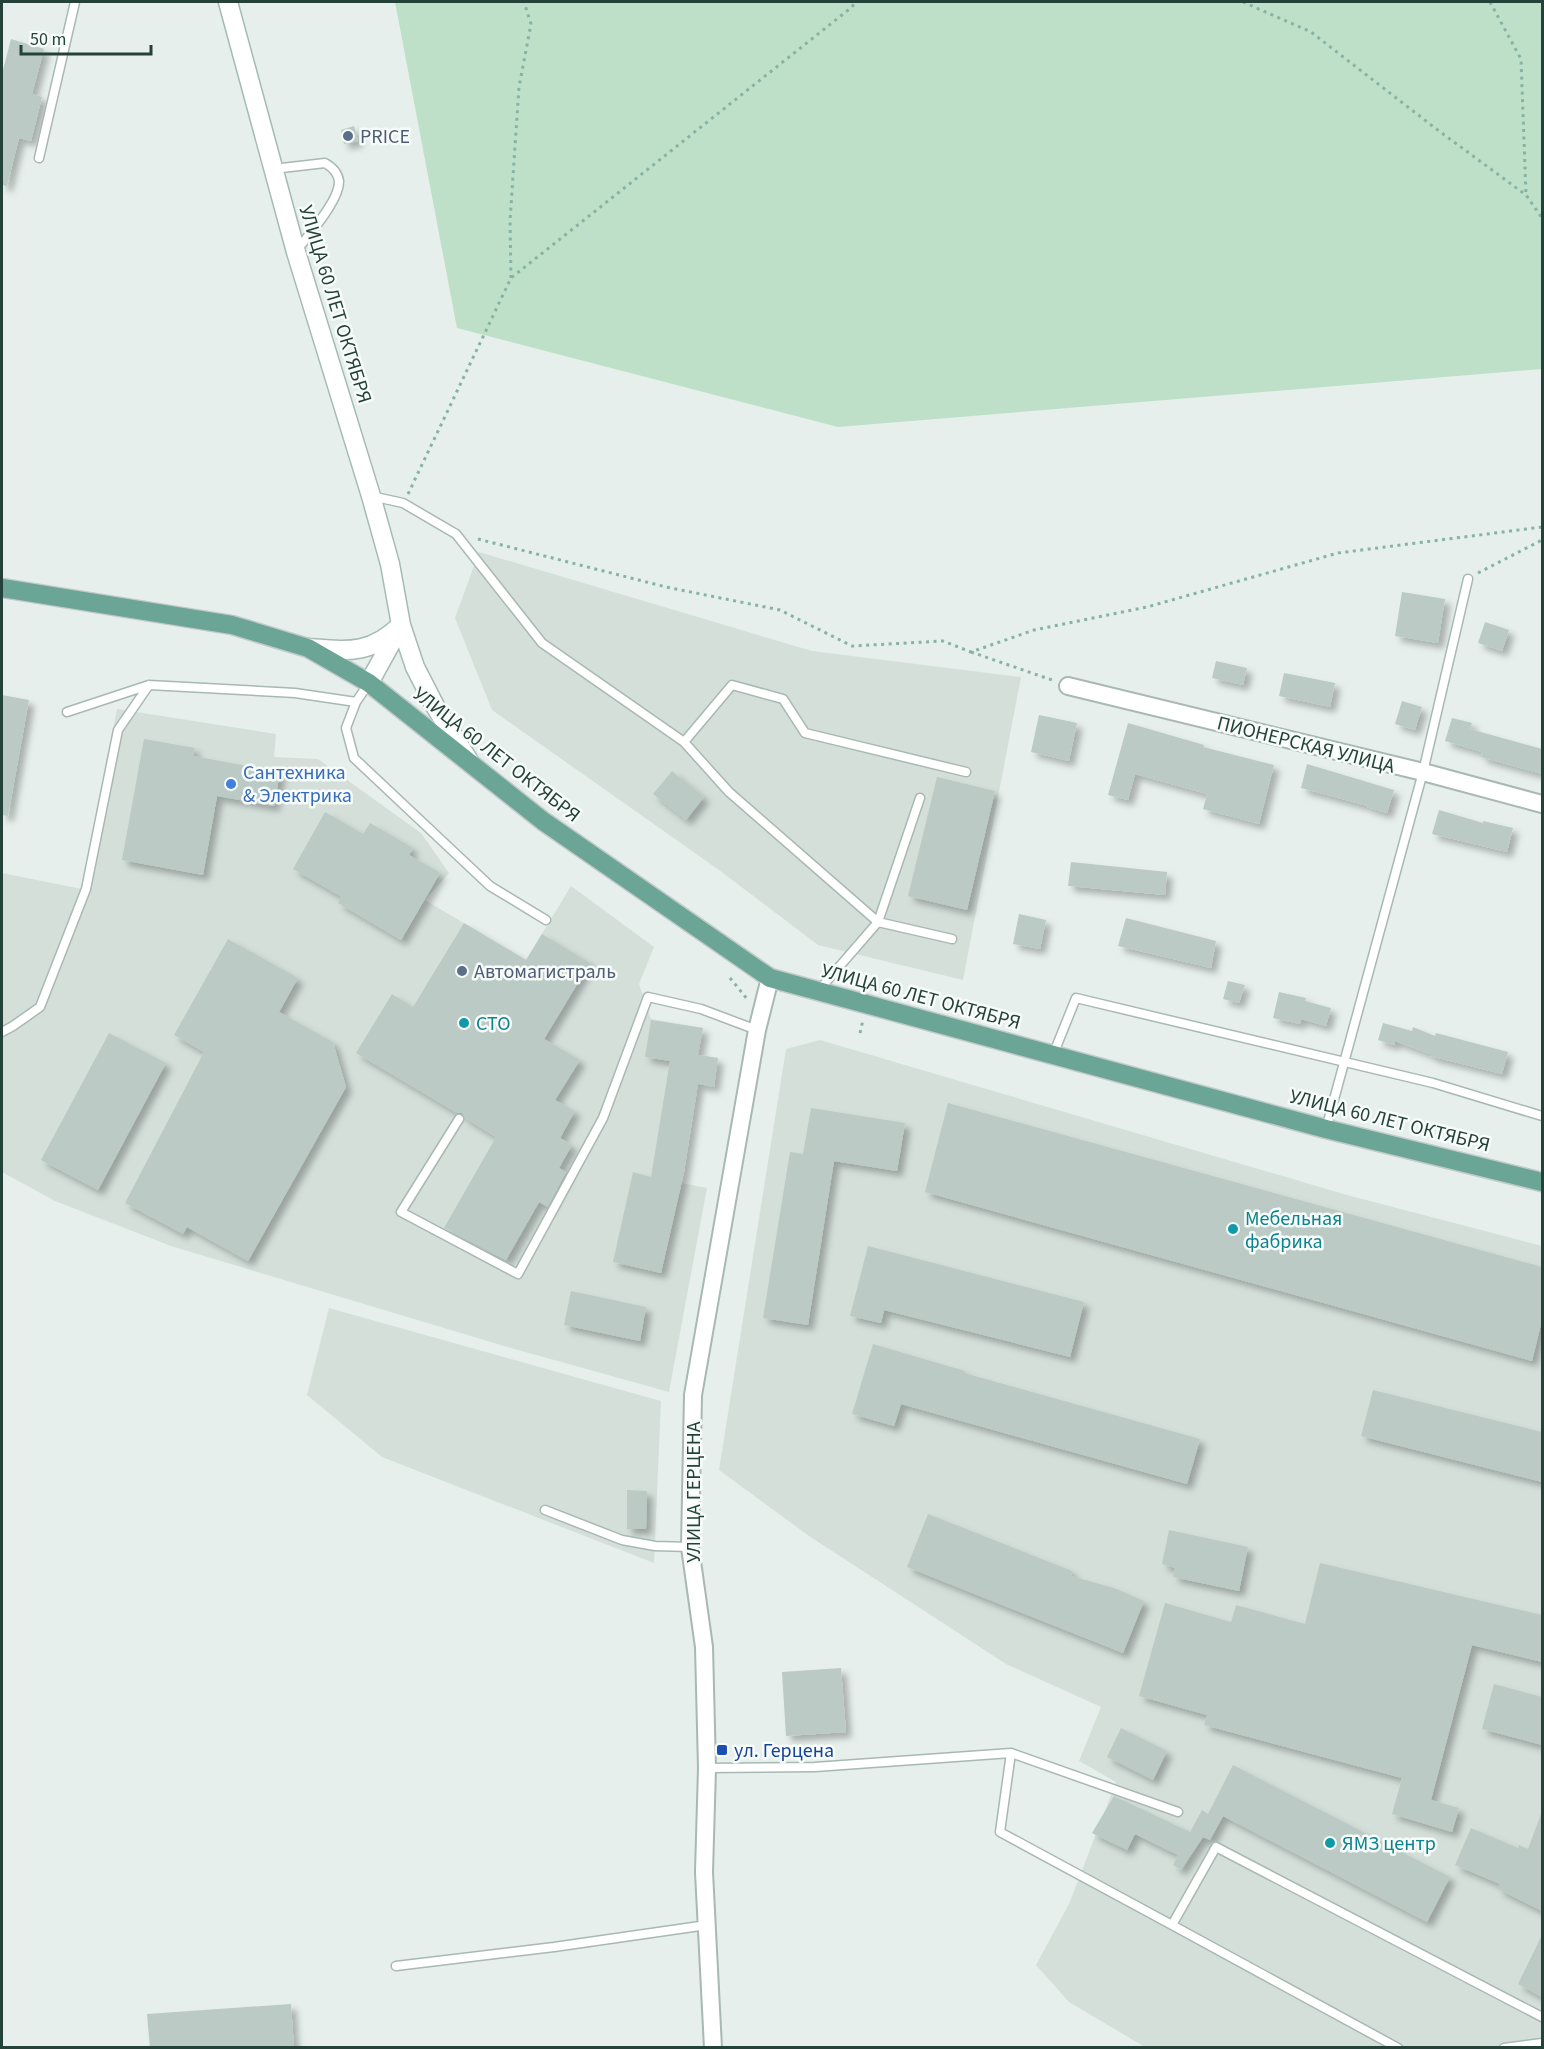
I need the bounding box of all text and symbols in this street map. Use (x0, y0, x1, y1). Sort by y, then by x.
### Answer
scale bar (21, 18, 152, 56)
text: 50 m (30, 27, 66, 52)
place label: PRICE (360, 123, 410, 151)
marker: PRICE (341, 129, 355, 143)
street label: УЛИЦА 60 ЛЕТ ОКТЯБРЯ (292, 202, 378, 407)
street label: УЛИЦА 60 ЛЕТ ОКТЯБРЯ (407, 680, 586, 829)
street label: ПИОНЕРСКАЯ УЛИЦА (1214, 709, 1398, 781)
place label: Сантехника & Электрика (243, 759, 352, 810)
marker: Сантехника & Электрика (224, 777, 238, 791)
street label: УЛИЦА 60 ЛЕТ ОКТЯБРЯ (818, 957, 1024, 1037)
place label: Автомагистраль (474, 958, 616, 986)
marker: Автомагистраль (455, 964, 469, 978)
place label: СТО (476, 1010, 511, 1038)
marker: СТО (457, 1016, 471, 1030)
street label: УЛИЦА 60 ЛЕТ ОКТЯБРЯ (1287, 1083, 1493, 1159)
place label: Мебельная фабрика (1245, 1205, 1342, 1256)
marker: Мебельная фабрика (1226, 1222, 1240, 1236)
street label: УЛИЦА ГЕРЦЕНА (680, 1421, 708, 1563)
place label: ул. Герцена (734, 1737, 834, 1765)
marker: ул. Герцена (715, 1743, 729, 1757)
place label: ЯМЗ центр (1342, 1830, 1436, 1858)
marker: ЯМЗ центр (1323, 1836, 1337, 1850)

